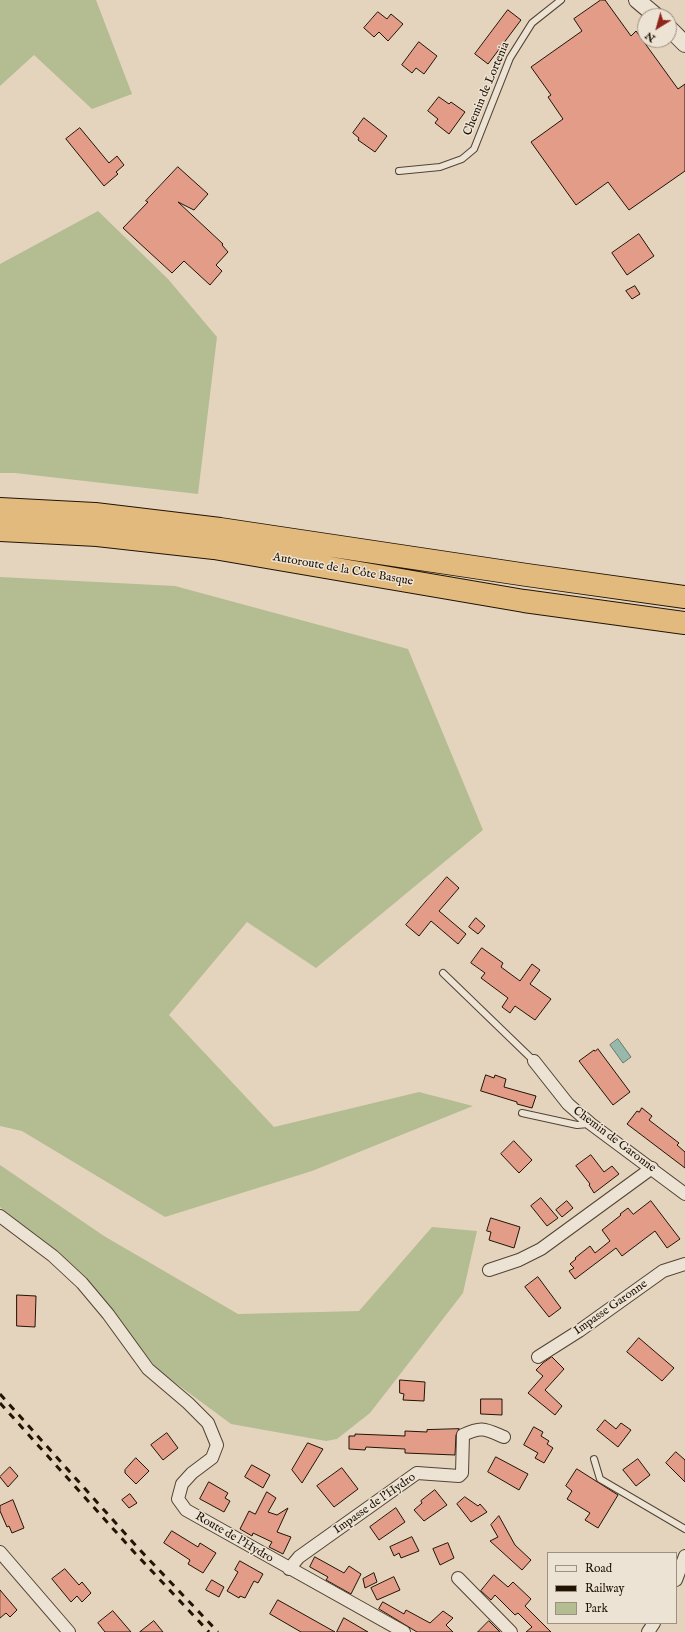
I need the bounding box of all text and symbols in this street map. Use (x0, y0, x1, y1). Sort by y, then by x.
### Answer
north arrow (637, 8, 677, 48)
text: N (642, 28, 658, 45)
street label: Chemin de Lortenia (461, 40, 513, 138)
street label: Autoroute de la Côte Basque (272, 551, 414, 589)
street label: Chemin de Garonne (570, 1104, 658, 1176)
street label: Impasse Garonne (571, 1277, 651, 1339)
street label: Impasse de l'Hydro (331, 1470, 419, 1538)
street label: Route de l'Hydro (192, 1510, 276, 1566)
legend (547, 1552, 677, 1624)
text: Road (585, 1561, 612, 1576)
text: Railway (585, 1581, 624, 1596)
text: Park (585, 1601, 608, 1616)

